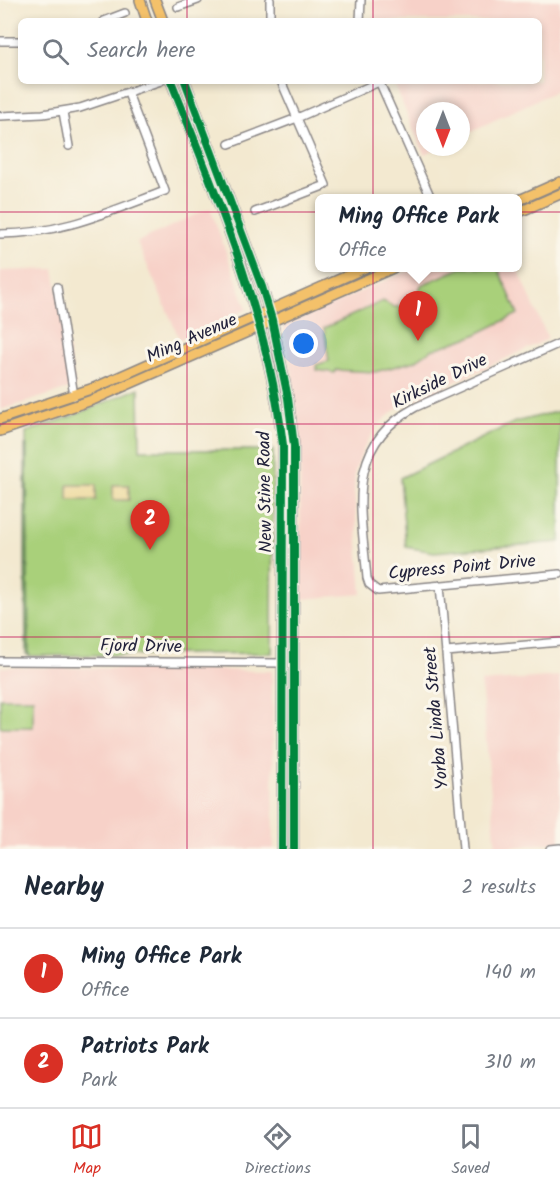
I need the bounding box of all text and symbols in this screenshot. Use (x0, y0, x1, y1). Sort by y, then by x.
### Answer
search box (18, 18, 542, 84)
text: Search here (87, 34, 195, 69)
icon: search (39, 35, 72, 68)
north arrow (416, 102, 470, 156)
popup (315, 194, 522, 272)
text: Ming Office Park (338, 200, 499, 235)
text: Office (338, 235, 387, 267)
pin: 1 (398, 292, 438, 341)
street label: Ming Avenue (142, 306, 242, 372)
your location (289, 329, 318, 358)
street label: Kirkside Drive (387, 346, 493, 418)
street label: New Stine Road (250, 430, 282, 553)
pin: 2 (130, 500, 170, 550)
street label: Cypress Point Drive (387, 547, 537, 589)
street label: Fjord Drive (100, 632, 182, 662)
street label: Yorba Linda Street (416, 644, 458, 791)
text: Nearby (24, 867, 104, 909)
text: 2 results (461, 872, 536, 904)
text: Ming Office Park (81, 940, 241, 975)
text: 1 (40, 957, 47, 989)
text: 140 m (485, 957, 536, 989)
text: Office (81, 975, 129, 1007)
text: Patriots Park (81, 1030, 209, 1065)
text: 2 (38, 1047, 49, 1079)
text: 310 m (484, 1047, 536, 1079)
text: Park (81, 1065, 117, 1097)
tab: Map (70, 1120, 103, 1181)
tab: Directions (244, 1120, 311, 1181)
tab: Saved (452, 1120, 490, 1181)

